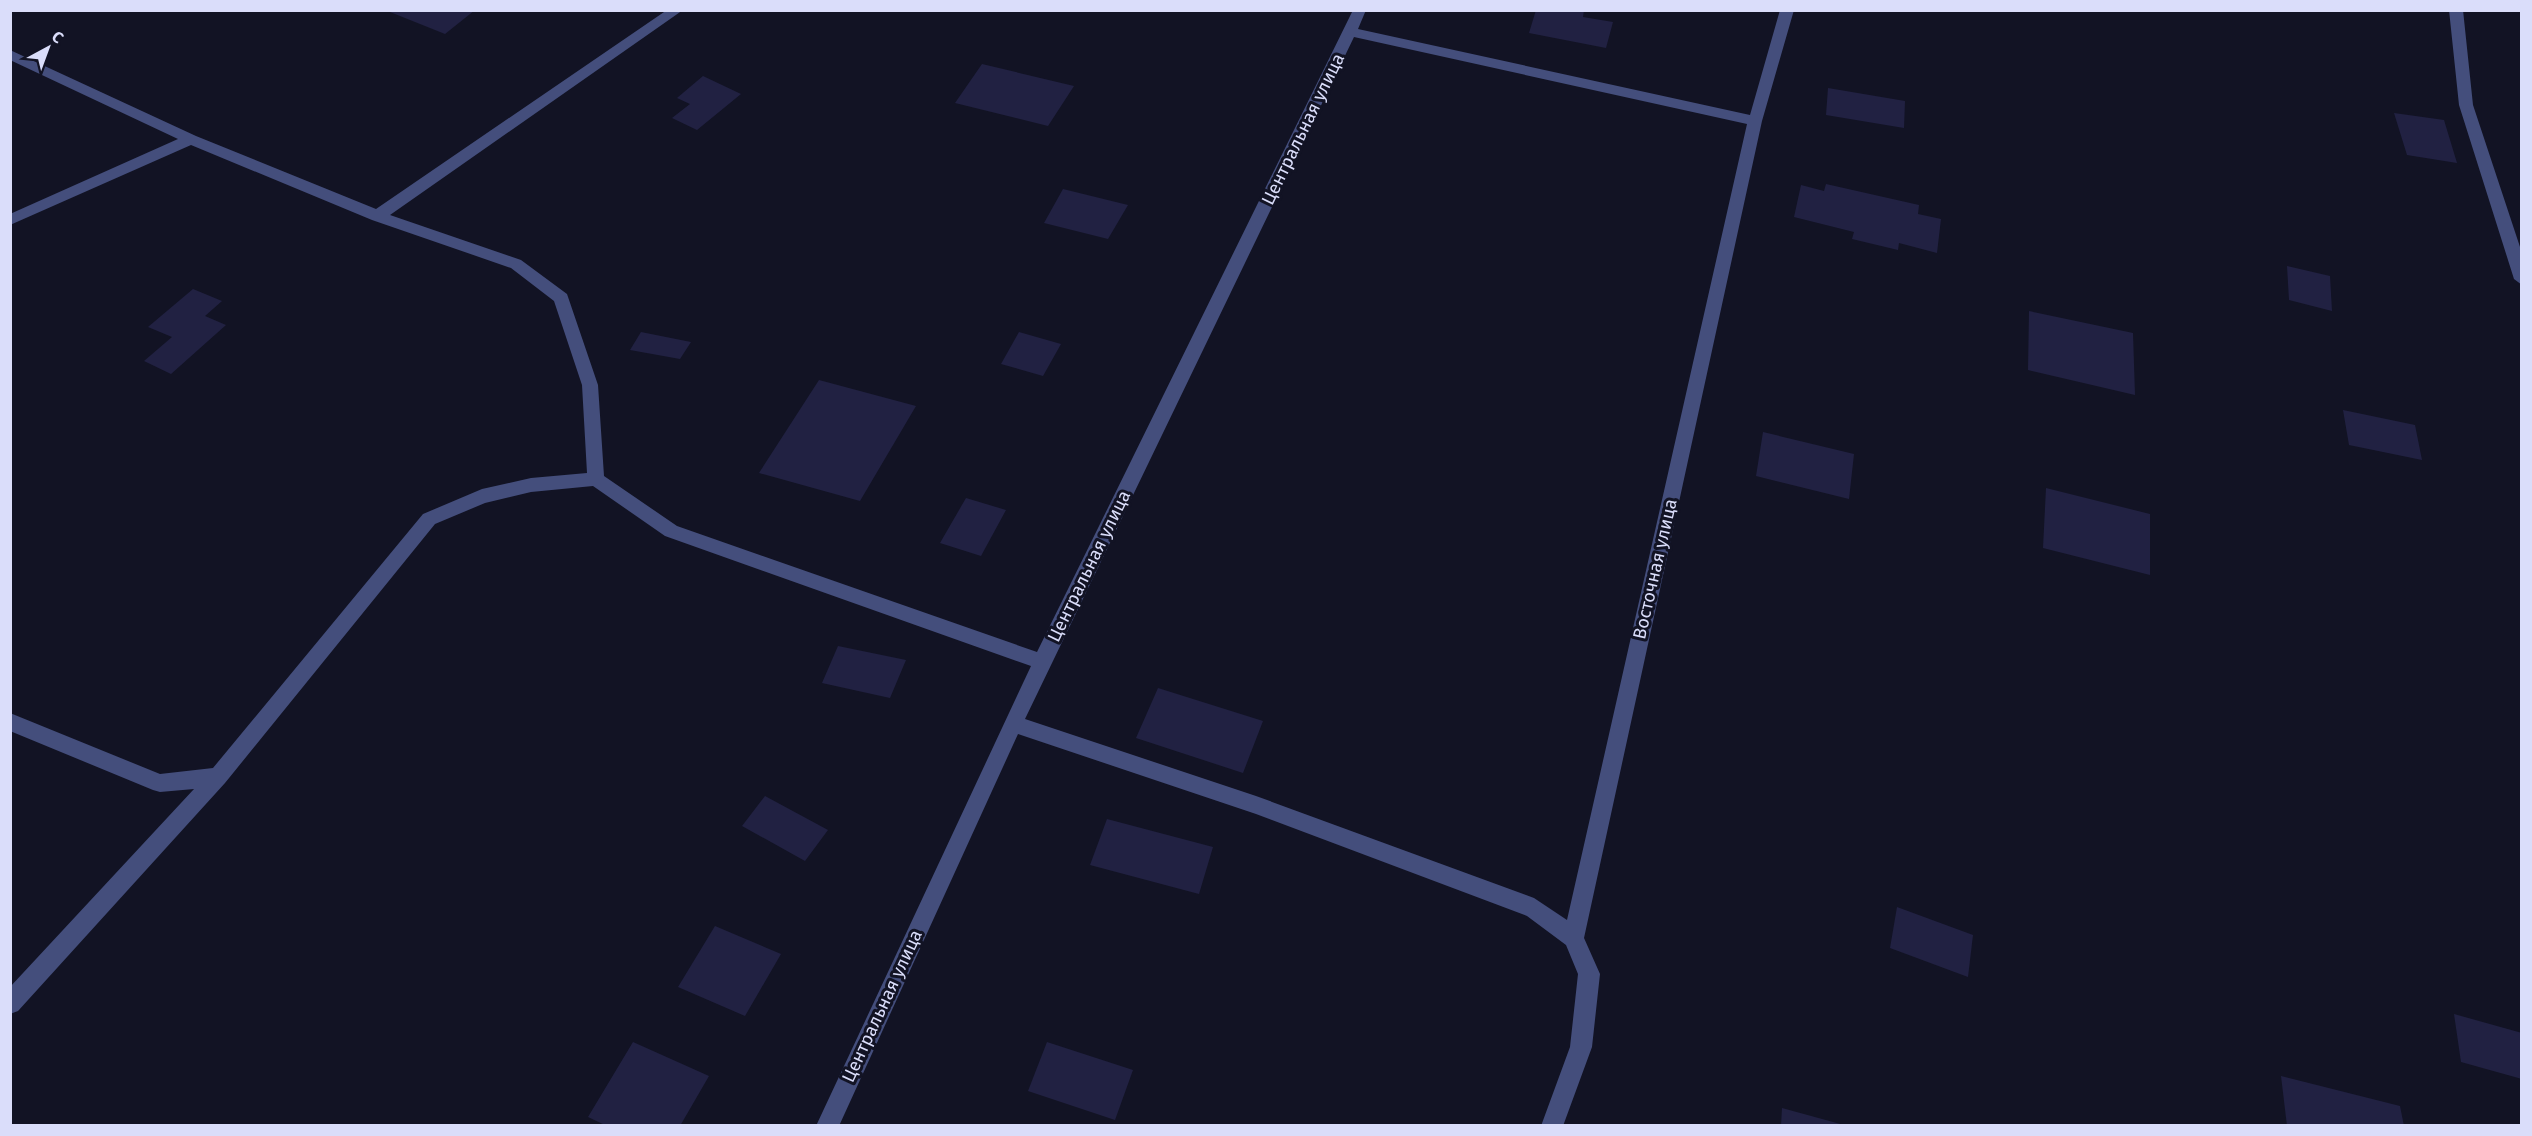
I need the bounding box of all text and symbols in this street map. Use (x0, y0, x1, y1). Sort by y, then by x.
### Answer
north arrow (18, 18, 78, 78)
text: С (48, 27, 68, 48)
street label: Центральная улица (1257, 50, 1349, 208)
street label: Центральная улица (1043, 487, 1135, 645)
street label: Восточная улица (1628, 497, 1682, 641)
street label: Центральная улица (837, 926, 927, 1086)

